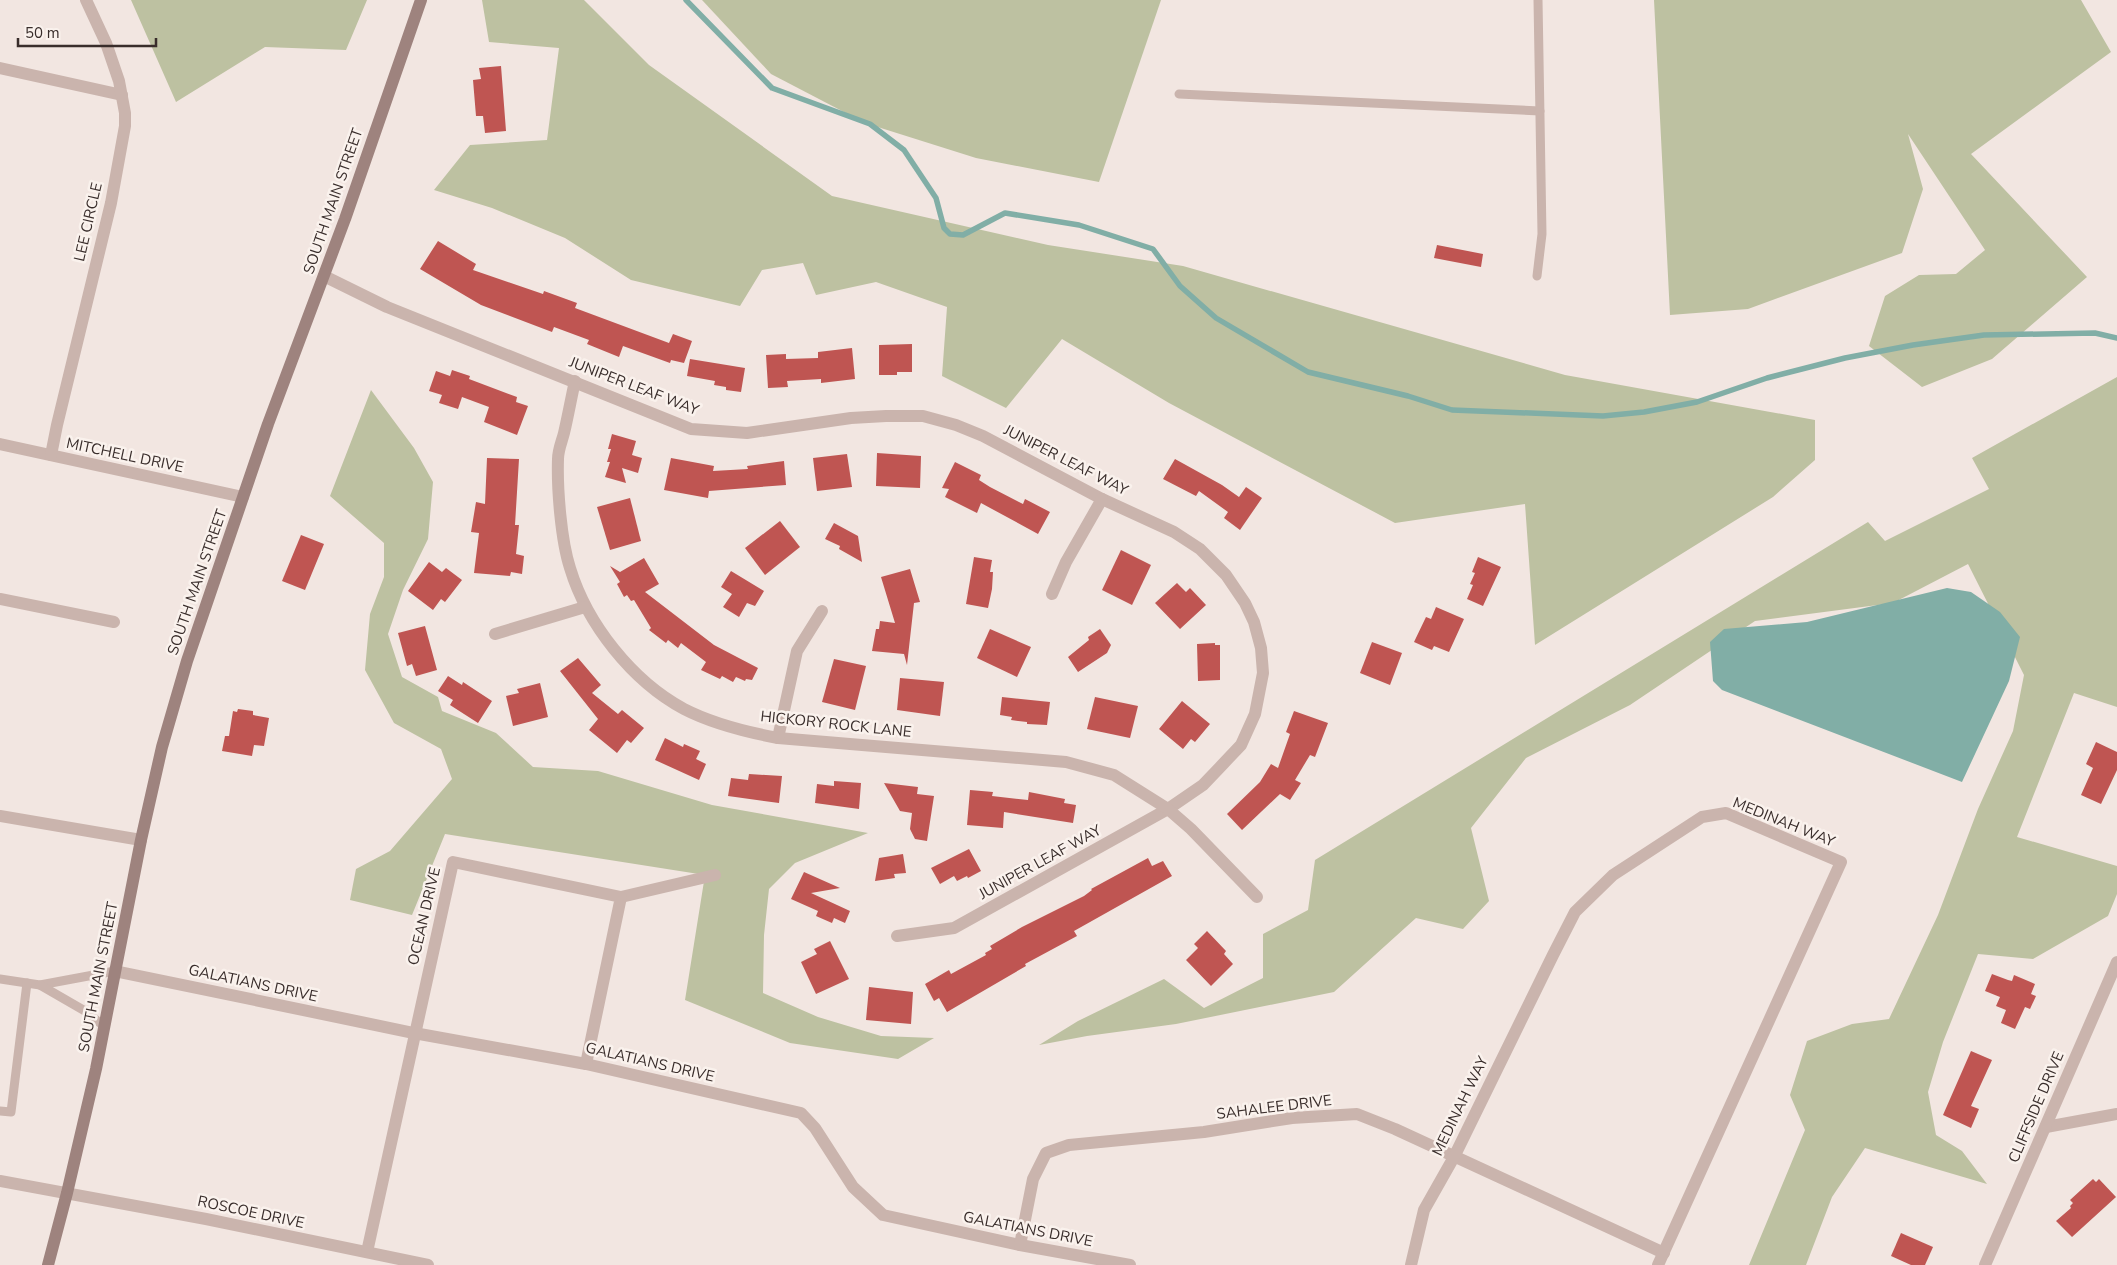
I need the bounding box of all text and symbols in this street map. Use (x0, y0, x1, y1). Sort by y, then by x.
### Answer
scale bar (18, 15, 155, 47)
text: 50 m (25, 23, 60, 43)
street label: SOUTH MAIN STREET (299, 125, 367, 277)
street label: LEE CIRCLE (69, 181, 107, 263)
street label: JUNIPER LEAF WAY (565, 352, 703, 420)
street label: JUNIPER LEAF WAY (999, 420, 1133, 501)
street label: MITCHELL DRIVE (64, 433, 186, 477)
street label: SOUTH MAIN STREET (163, 506, 231, 658)
street label: HICKORY ROCK LANE (759, 706, 913, 742)
street label: MEDINAH WAY (1730, 792, 1839, 852)
street label: JUNIPER LEAF WAY (974, 819, 1106, 904)
street label: OCEAN DRIVE (403, 865, 445, 967)
street label: SOUTH MAIN STREET (74, 900, 122, 1054)
street label: GALATIANS DRIVE (187, 960, 319, 1006)
street label: GALATIANS DRIVE (584, 1037, 716, 1087)
street label: CLIFFSIDE DRIVE (2004, 1048, 2068, 1166)
street label: MEDINAH WAY (1427, 1052, 1493, 1159)
street label: SAHALEE DRIVE (1215, 1090, 1333, 1124)
street label: ROSCOE DRIVE (196, 1191, 306, 1233)
street label: GALATIANS DRIVE (962, 1207, 1094, 1251)

